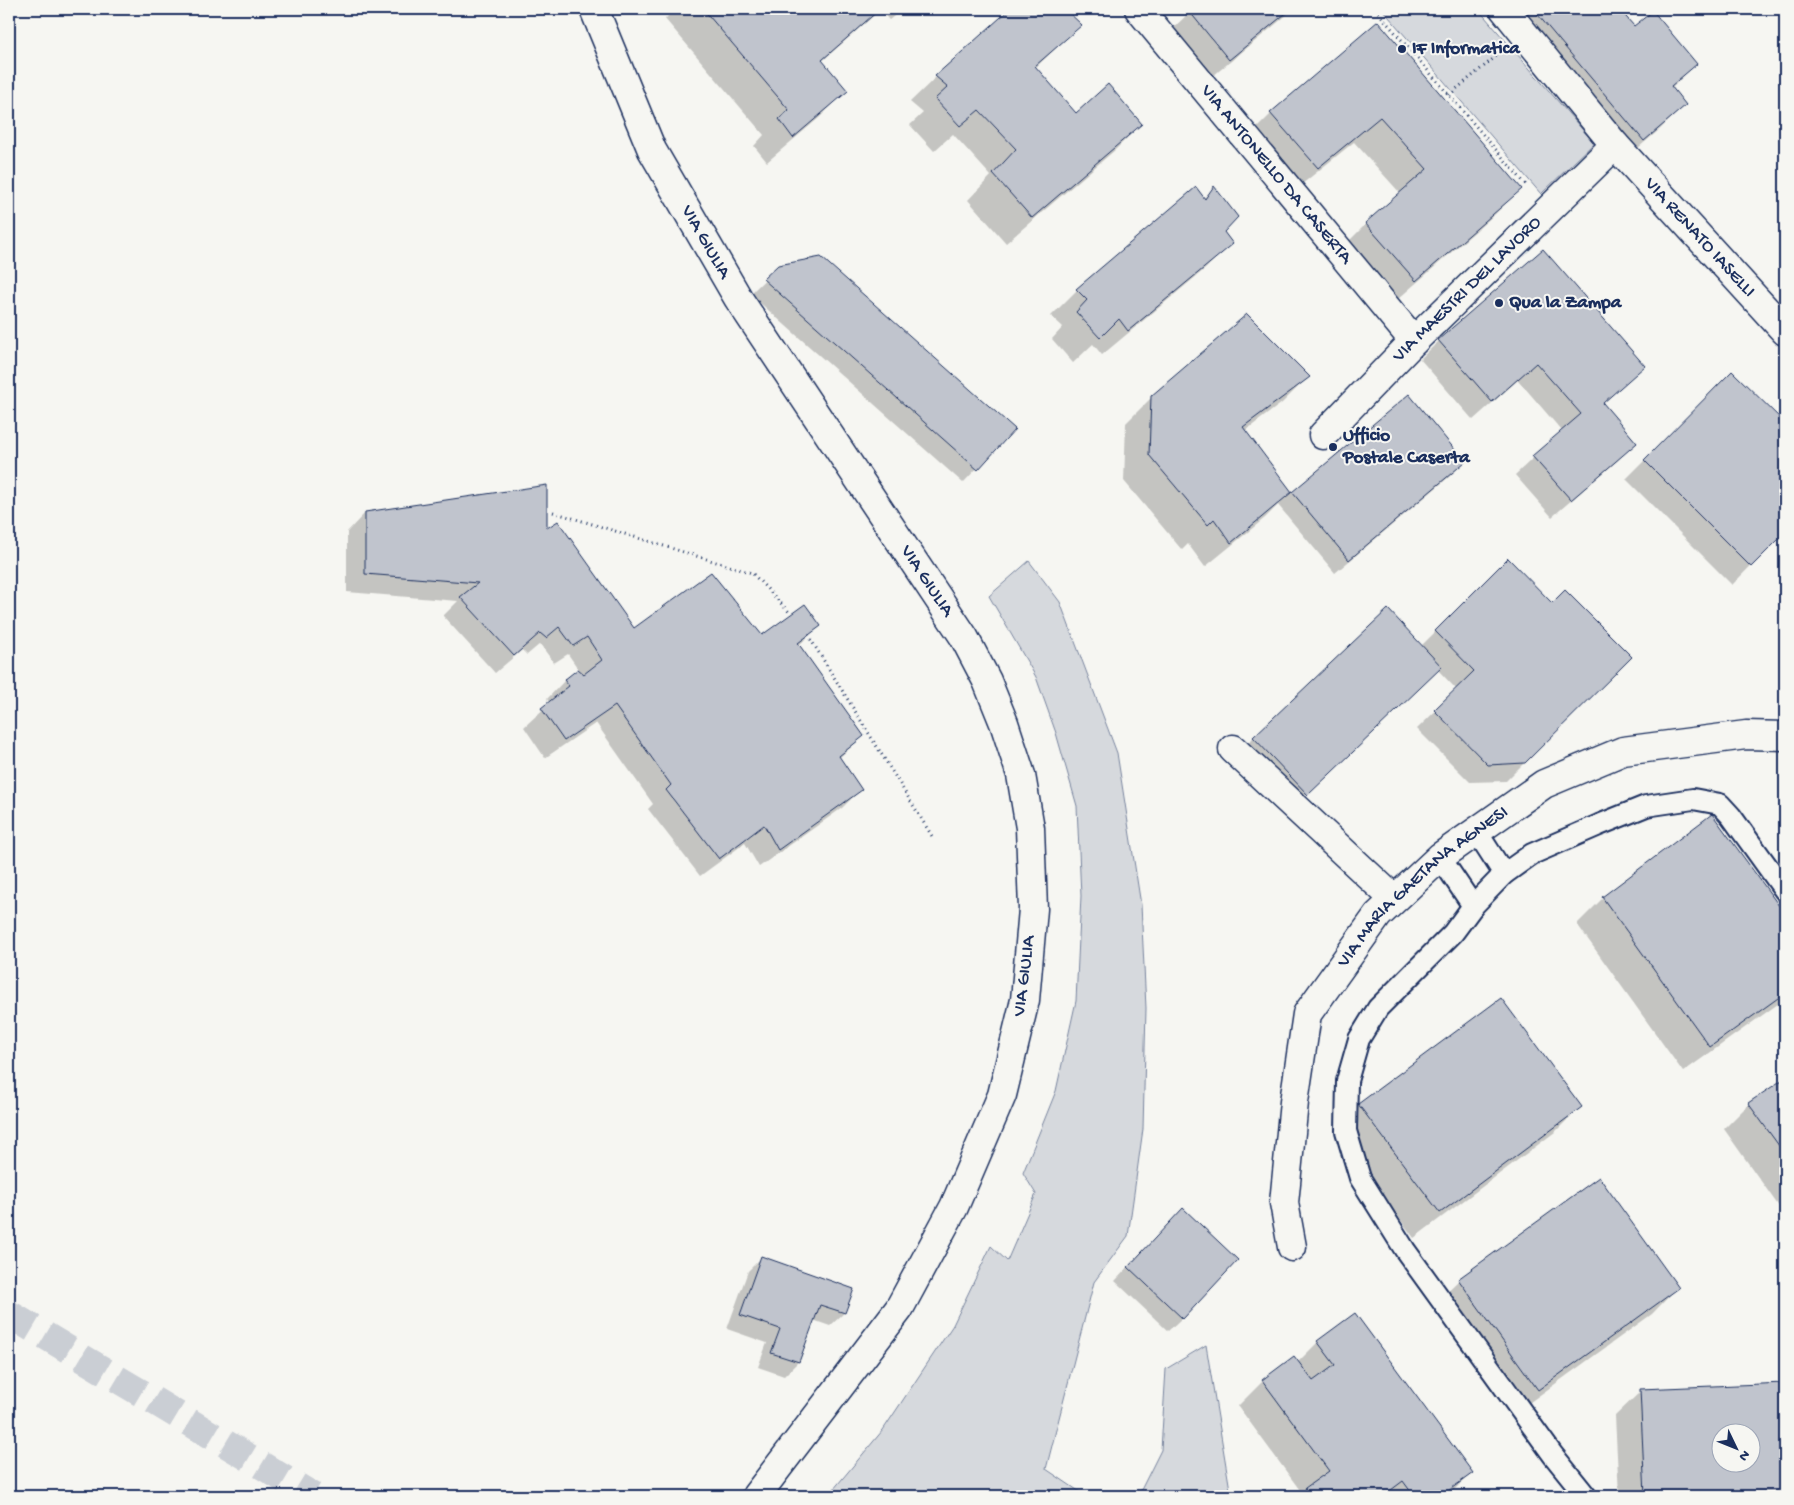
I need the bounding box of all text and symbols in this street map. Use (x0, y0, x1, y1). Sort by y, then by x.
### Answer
place label: IF Informatica (1412, 38, 1521, 61)
marker: IF Informatica (1396, 43, 1408, 55)
street label: VIA ANTONELLO DA CASERTA (1195, 79, 1358, 270)
street label: VIA RENATO IASELLI (1638, 172, 1760, 302)
street label: VIA GIULIA (675, 200, 737, 285)
street label: VIA MAESTRI DEL LAVORO (1387, 211, 1547, 368)
place label: Qua la Zampa (1509, 292, 1623, 315)
marker: Qua la Zampa (1493, 297, 1505, 309)
place label: Ufficio Postale Caserta (1342, 425, 1471, 470)
marker: Ufficio Postale Caserta (1327, 441, 1339, 453)
street label: VIA GIULIA (894, 540, 960, 623)
street label: VIA MARIA GAETANA AGNESI (1332, 801, 1513, 973)
street label: VIA GIULIA (1009, 933, 1042, 1019)
north arrow (1712, 1422, 1762, 1472)
text: N (1734, 1446, 1753, 1464)

